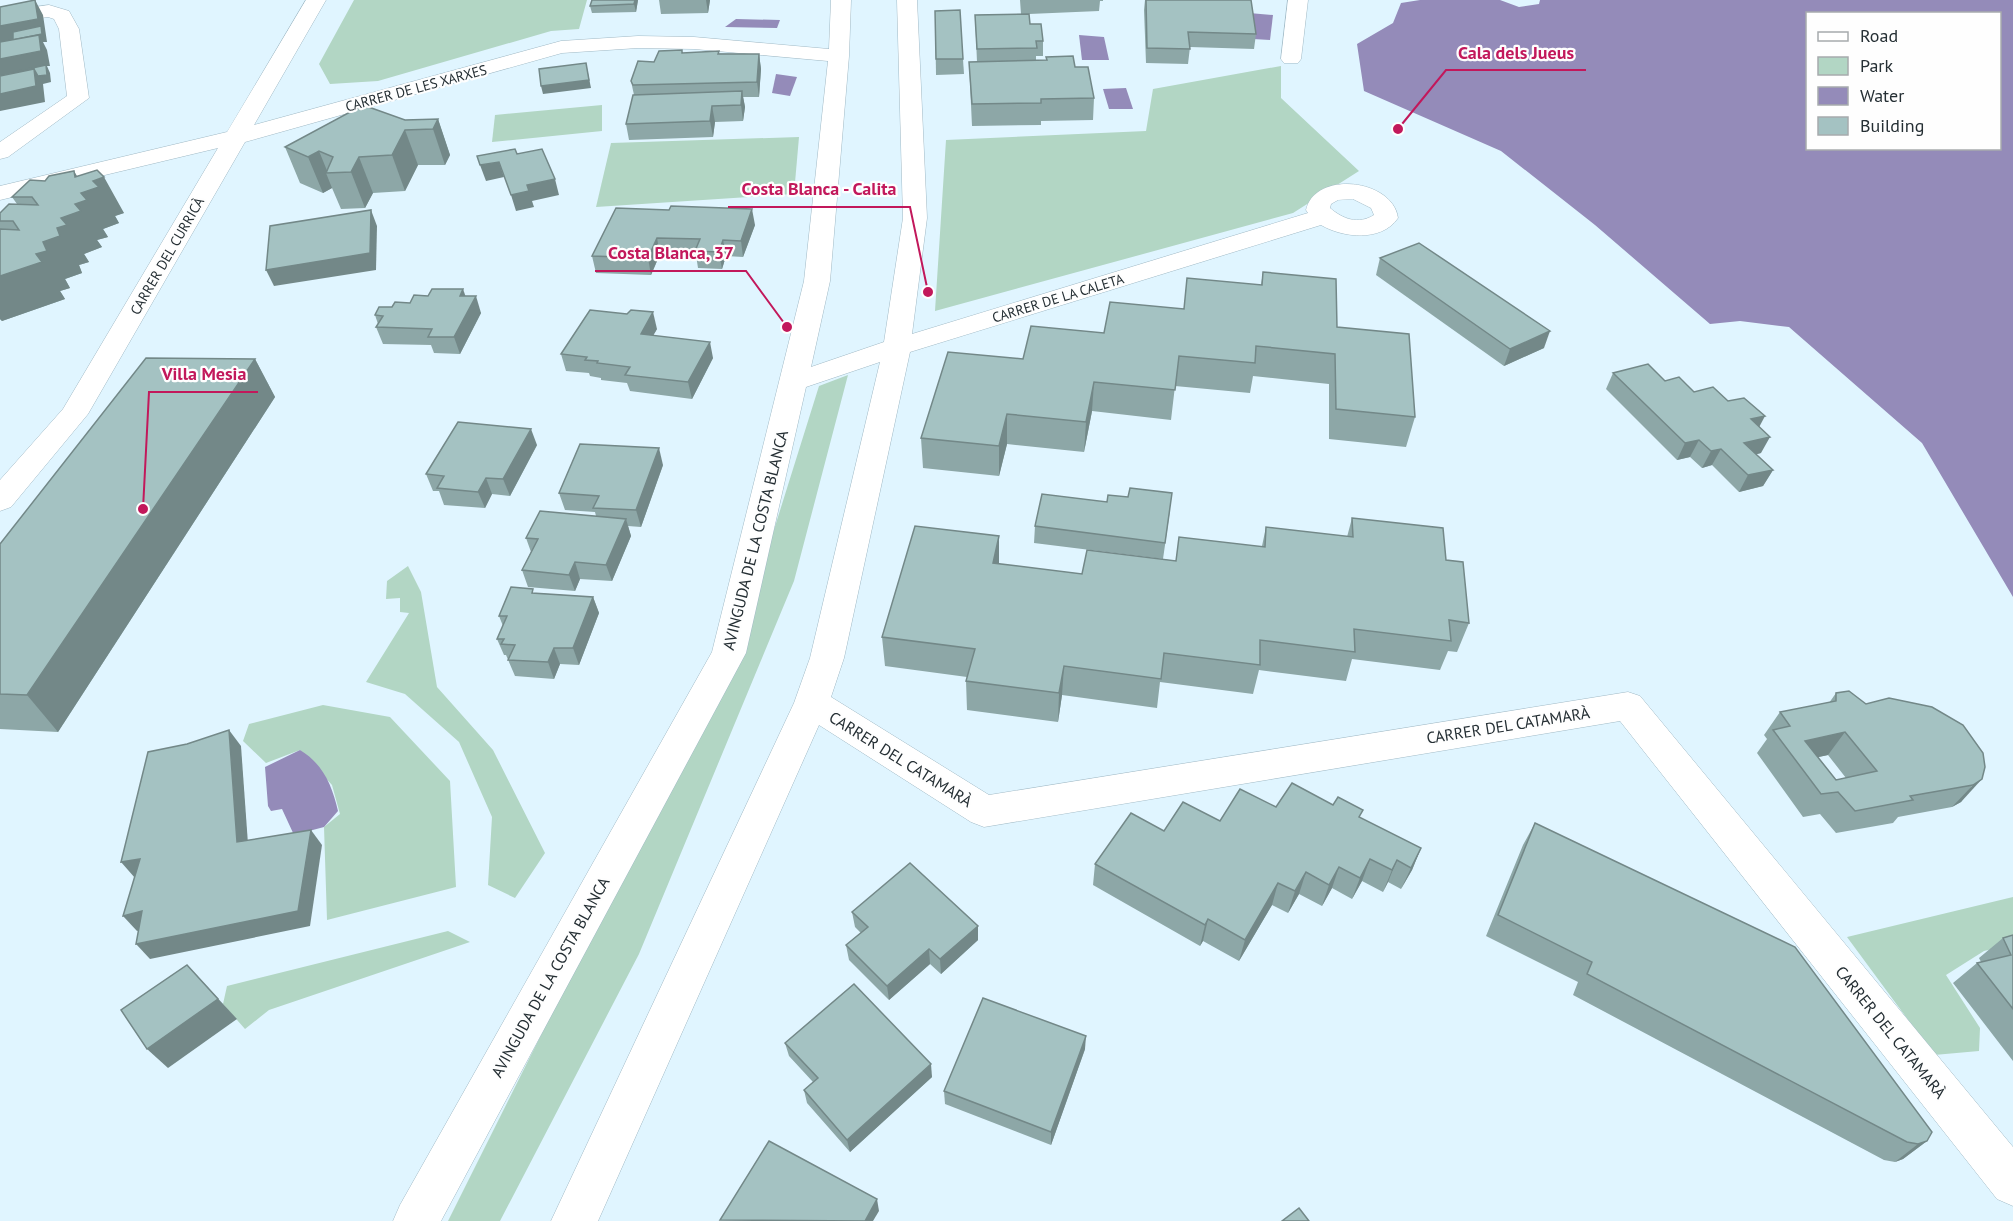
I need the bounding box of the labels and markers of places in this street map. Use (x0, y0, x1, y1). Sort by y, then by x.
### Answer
callout: Cala dels Jueus (1446, 34, 1586, 70)
callout: Costa Blanca - Calita (728, 171, 910, 207)
callout: Costa Blanca, 37 (595, 235, 746, 271)
callout: Villa Mesia (149, 356, 258, 392)

